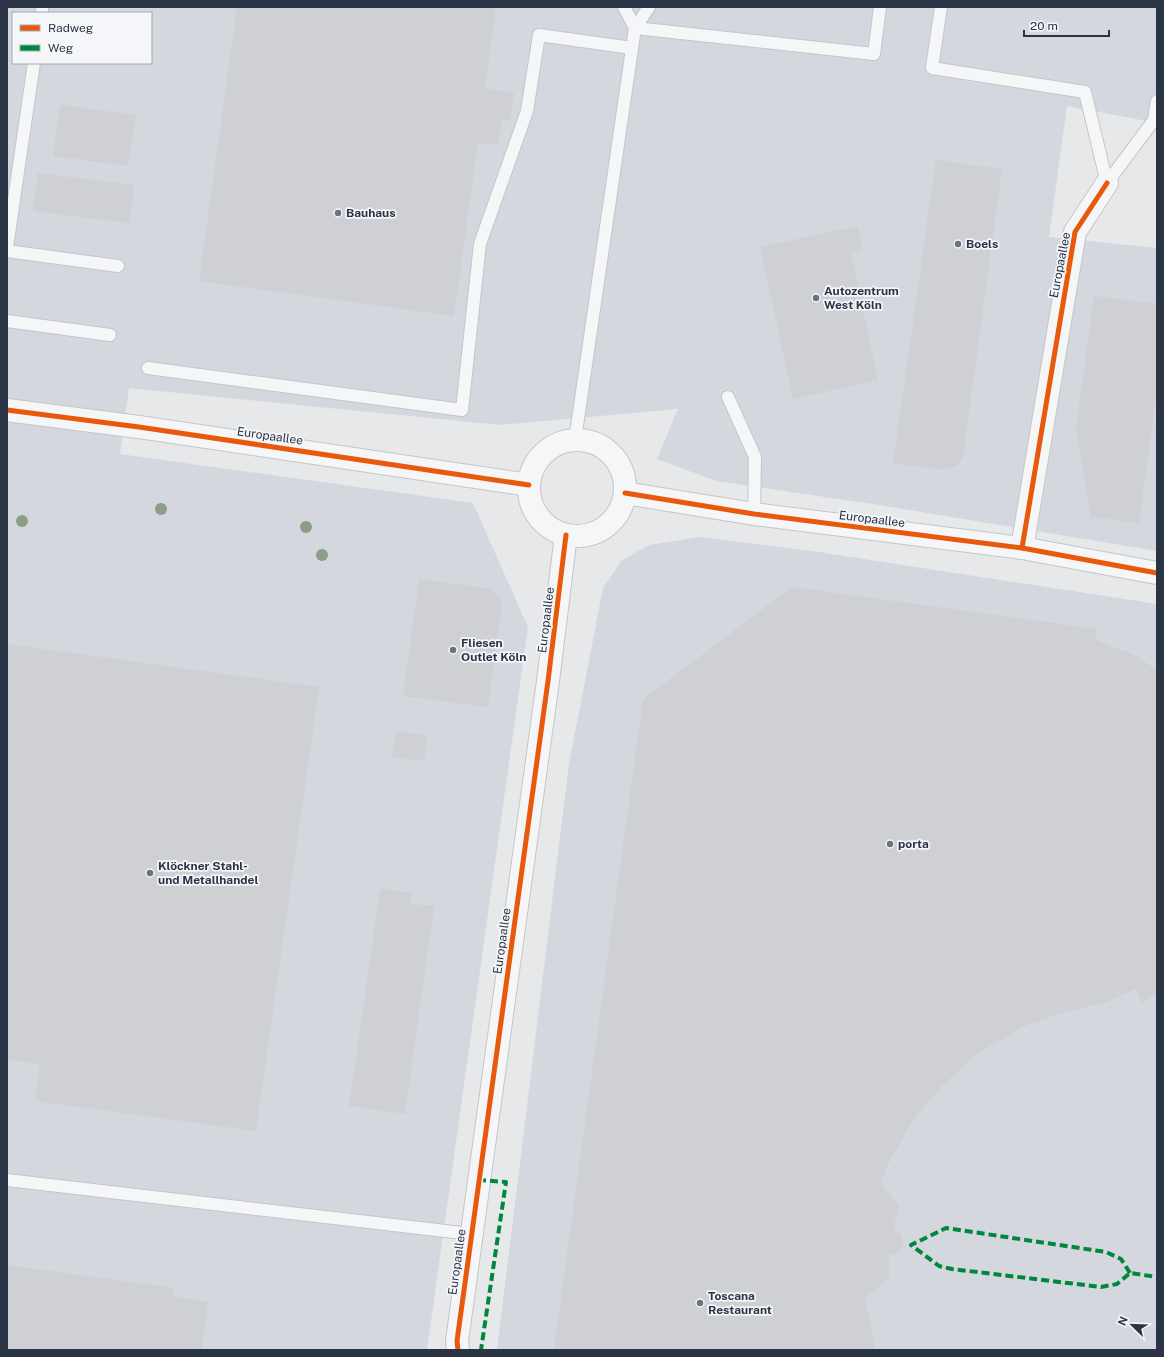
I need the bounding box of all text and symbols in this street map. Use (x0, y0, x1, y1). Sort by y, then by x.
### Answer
legend (12, 12, 152, 64)
scale bar (1024, 12, 1109, 38)
text: 20 m (1030, 19, 1058, 33)
text: Radweg (48, 21, 93, 35)
text: Weg (48, 41, 73, 55)
place label: Bauhaus (346, 206, 396, 220)
marker: Bauhaus (333, 208, 343, 218)
street label: Europaallee (1047, 231, 1073, 299)
place label: Boels (966, 237, 998, 251)
marker: Boels (953, 239, 963, 249)
place label: Autozentrum West Köln (824, 284, 899, 312)
marker: Autozentrum West Köln (811, 293, 821, 303)
street label: Europaallee (236, 424, 304, 448)
street label: Europaallee (838, 508, 906, 530)
street label: Europaallee (535, 586, 557, 654)
place label: Fliesen Outlet Köln (461, 636, 526, 664)
marker: Fliesen Outlet Köln (448, 645, 458, 655)
place label: porta (898, 837, 929, 851)
marker: porta (885, 839, 895, 849)
place label: Klöckner Stahl- und Metallhandel (158, 859, 259, 887)
marker: Klöckner Stahl- und Metallhandel (145, 868, 155, 878)
street label: Europaallee (490, 907, 514, 975)
street label: Europaallee (445, 1228, 469, 1296)
place label: Toscana Restaurant (708, 1289, 772, 1317)
marker: Toscana Restaurant (695, 1298, 705, 1308)
north arrow (1112, 1305, 1152, 1345)
text: N (1116, 1315, 1130, 1327)

